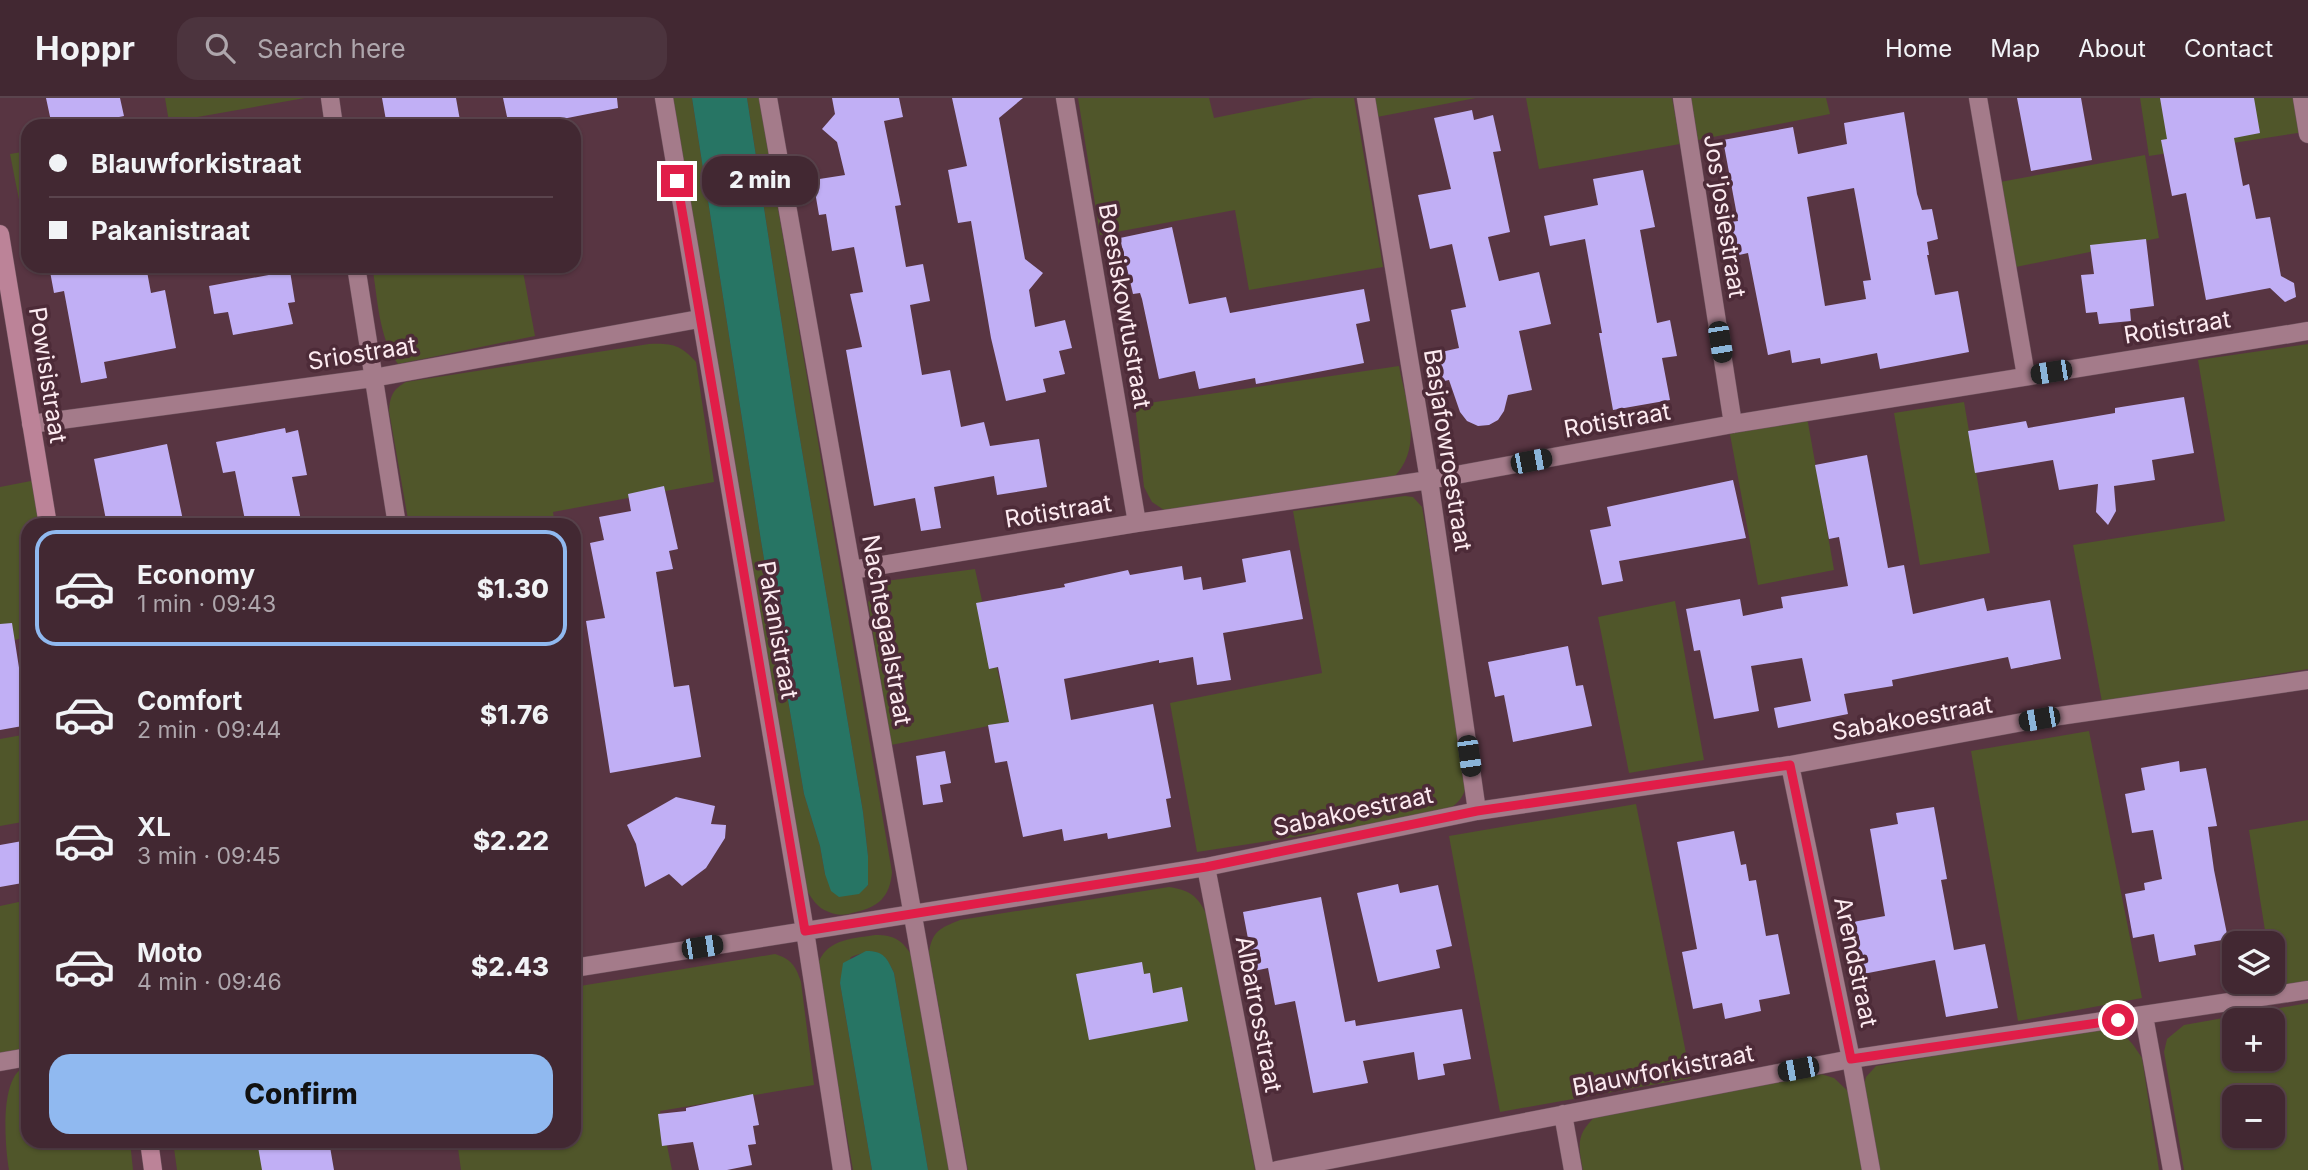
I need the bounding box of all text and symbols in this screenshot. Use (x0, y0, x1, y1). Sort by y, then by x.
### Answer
search box (177, 17, 667, 80)
text: Hoppr (35, 28, 135, 68)
icon: search (201, 29, 239, 67)
text: Search here (257, 33, 406, 64)
text: Home (1885, 34, 1952, 63)
text: Map (1990, 34, 2040, 63)
text: About (2078, 34, 2146, 63)
text: Contact (2184, 34, 2273, 63)
street label: Jos'josiestraat (1698, 132, 1752, 300)
text: Blauwforkistraat (91, 148, 302, 179)
callout: 2 min (702, 156, 817, 206)
route end (661, 165, 693, 197)
text: 2 min (729, 166, 791, 194)
street label: Boesiskowtustraat (1093, 201, 1157, 411)
text: Pakanistraat (91, 215, 250, 246)
street label: Rotistraat (2122, 304, 2233, 350)
street label: Powisistraat (23, 305, 73, 445)
car (1707, 320, 1734, 364)
street label: Sriostraat (306, 330, 418, 376)
street label: Basjafowroestraat (1418, 347, 1478, 553)
car (2029, 358, 2074, 386)
street label: Rotistraat (1562, 396, 1673, 444)
car (1509, 447, 1554, 475)
street label: Rotistraat (1003, 488, 1114, 534)
street label: Nachtegaalstraat (856, 532, 918, 728)
icon: car (53, 557, 116, 620)
text: Economy (137, 559, 255, 590)
street label: Pakanistraat (752, 559, 804, 702)
text: $1.30 (477, 573, 549, 604)
text: 1 min · 09:43 (137, 590, 276, 618)
icon: car (53, 683, 116, 746)
text: Comfort (137, 685, 242, 716)
street label: Sabakoestraat (1829, 690, 1995, 746)
text: $1.76 (480, 699, 549, 730)
car (2017, 705, 2062, 733)
text: 2 min · 09:44 (137, 716, 281, 744)
car (1456, 734, 1483, 778)
street label: Sabakoestraat (1270, 780, 1436, 842)
icon: car (53, 809, 116, 872)
text: XL (137, 811, 171, 842)
text: $2.22 (473, 825, 549, 856)
text: 3 min · 09:45 (137, 842, 281, 870)
street label: Arendstraat (1828, 894, 1884, 1030)
map controls (2222, 931, 2285, 1148)
button: layers (2222, 931, 2285, 994)
car (680, 933, 725, 961)
street label: Albatrosstraat (1230, 933, 1288, 1095)
icon: car (53, 935, 116, 998)
text: Moto (137, 937, 202, 968)
text: $2.43 (471, 951, 549, 982)
text: 4 min · 09:46 (137, 968, 282, 996)
route start (2102, 1004, 2134, 1036)
button: + (2222, 1008, 2285, 1071)
street label: Blauwforkistraat (1570, 1038, 1756, 1102)
button: Confirm (49, 1054, 553, 1134)
car (1776, 1055, 1821, 1083)
button: − (2222, 1085, 2285, 1148)

